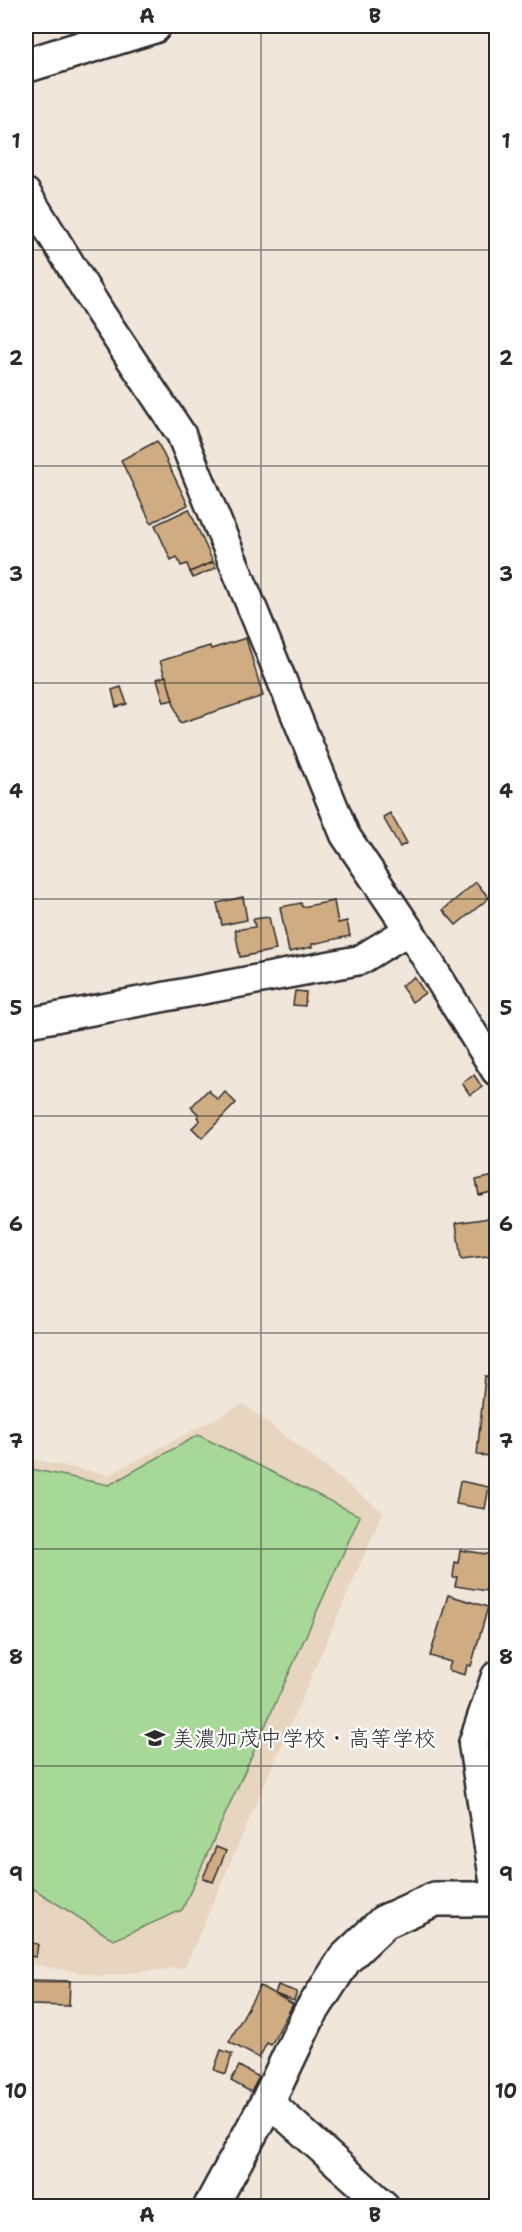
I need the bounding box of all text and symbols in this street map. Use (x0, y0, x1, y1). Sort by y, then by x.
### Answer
text: A (139, 3, 155, 29)
text: B (369, 3, 381, 29)
text: 1 (11, 128, 21, 154)
text: 1 (501, 128, 511, 154)
text: 2 (9, 345, 23, 371)
text: 2 (499, 345, 513, 371)
text: 3 (9, 561, 23, 587)
text: 3 (499, 561, 513, 587)
text: 4 (9, 778, 23, 804)
text: 4 (499, 778, 513, 804)
text: 5 (10, 995, 22, 1021)
text: 5 (500, 995, 512, 1021)
text: 6 (9, 1211, 23, 1237)
text: 6 (499, 1211, 513, 1237)
text: 7 (9, 1428, 23, 1454)
text: 7 (499, 1428, 513, 1454)
text: 8 (9, 1644, 23, 1670)
text: 8 (499, 1644, 513, 1670)
place label: 美濃加茂中学校・高等学校 (172, 1724, 436, 1753)
school or university icon: 美濃加茂中学校・高等学校 (143, 1726, 167, 1750)
text: 9 (9, 1861, 23, 1887)
text: 9 (499, 1861, 513, 1887)
text: 10 (5, 2078, 27, 2104)
text: 10 (495, 2078, 517, 2104)
text: A (139, 2202, 155, 2228)
text: B (369, 2202, 381, 2228)

